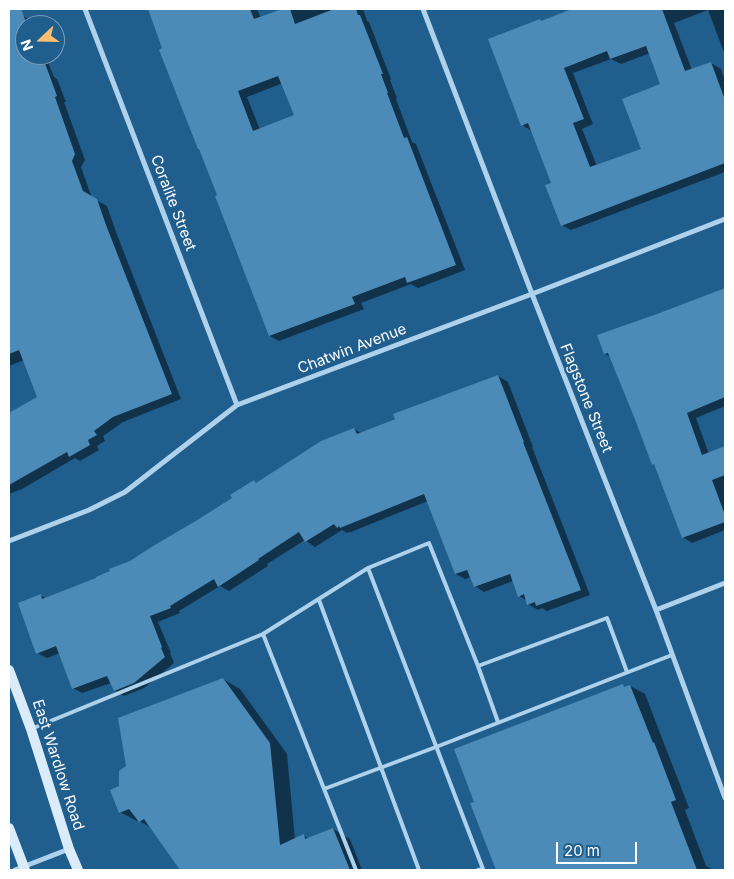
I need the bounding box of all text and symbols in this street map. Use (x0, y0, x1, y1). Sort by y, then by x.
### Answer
north arrow (15, 15, 65, 65)
text: N (17, 37, 36, 53)
street label: Coralite Street (146, 152, 200, 254)
street label: Chatwin Avenue (295, 320, 409, 378)
street label: Flagstone Street (556, 341, 616, 455)
street label: East Wardlow Road (28, 697, 88, 833)
scale bar (559, 832, 640, 864)
text: 20 m (564, 841, 600, 860)

